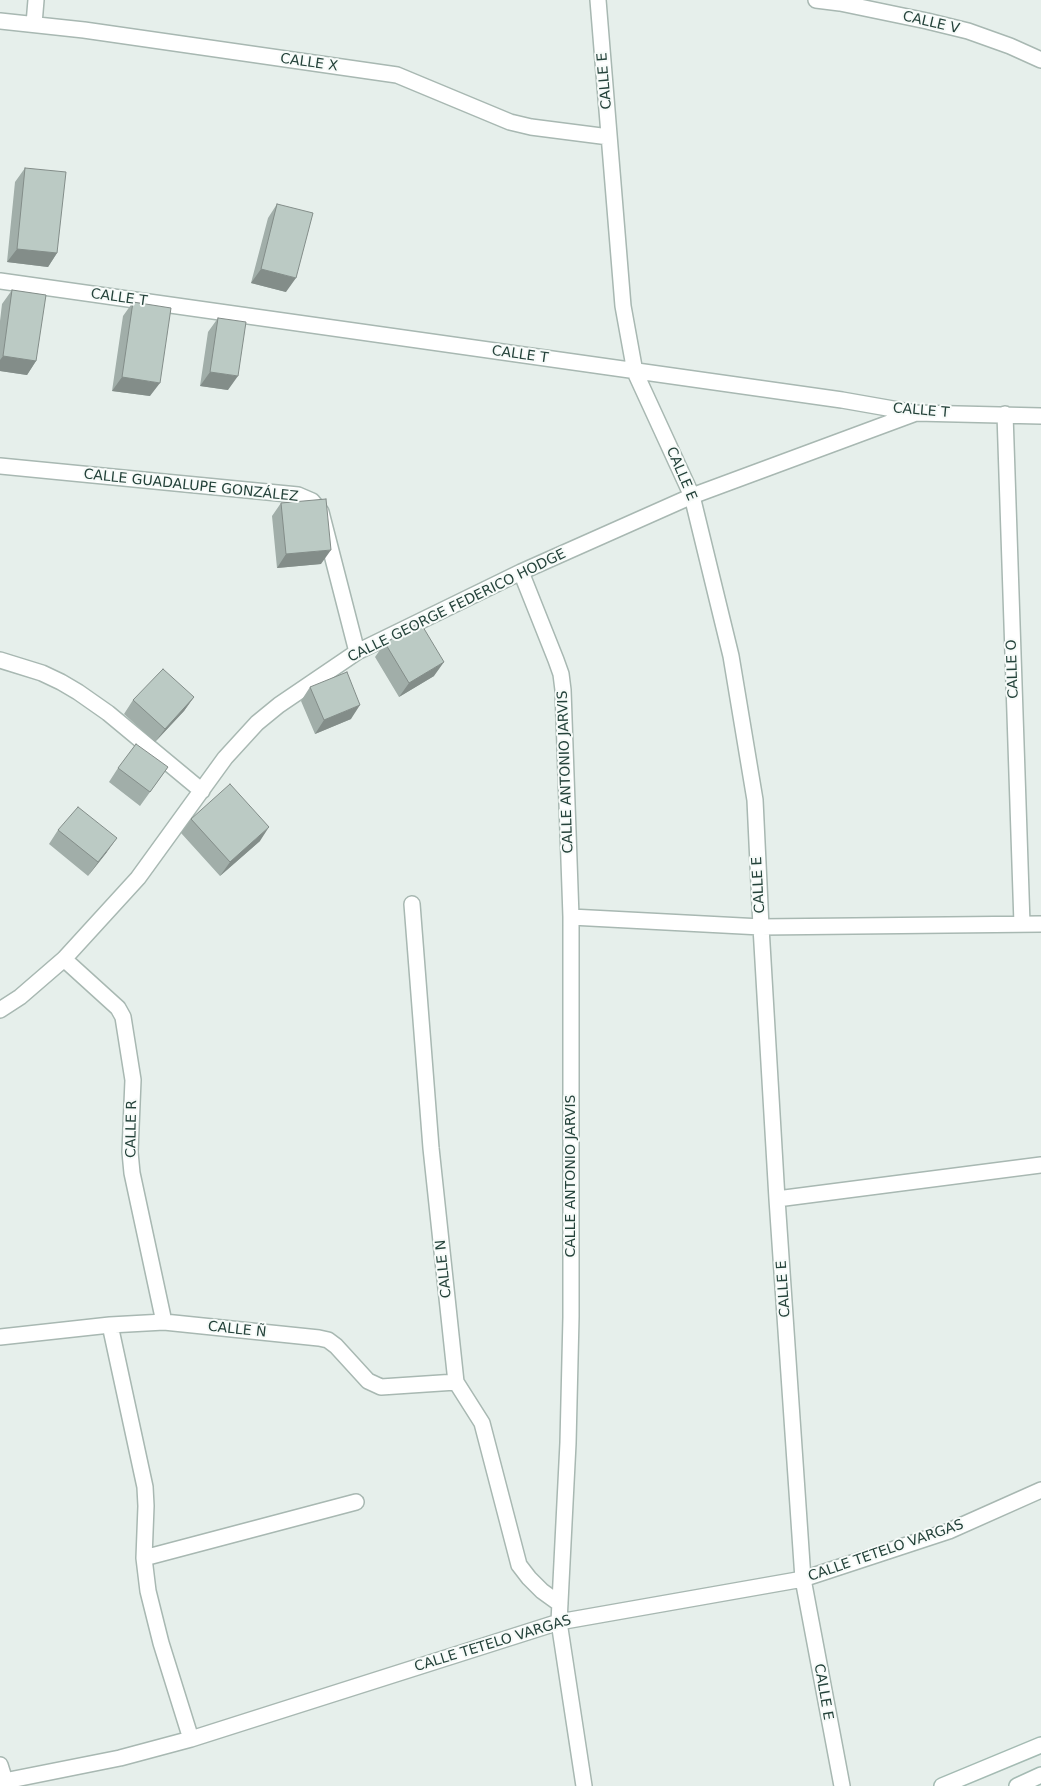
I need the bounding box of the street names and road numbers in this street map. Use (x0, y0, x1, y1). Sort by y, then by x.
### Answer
street label: CALLE V (901, 8, 961, 38)
street label: CALLE X (279, 51, 339, 75)
street label: CALLE E (594, 52, 616, 110)
street label: CALLE T (90, 286, 148, 310)
street label: CALLE T (491, 343, 549, 367)
street label: CALLE T (892, 400, 950, 422)
street label: CALLE E (662, 444, 700, 504)
street label: CALLE GUADALUPE GONZÁLEZ (83, 466, 299, 506)
street label: CALLE GEORGE FEDERICO HODGE (345, 546, 569, 666)
street label: CALLE O (1004, 639, 1022, 699)
street label: CALLE ANTONIO JARVIS (555, 690, 577, 854)
street label: CALLE E (749, 856, 769, 914)
street label: CALLE ANTONIO JARVIS (563, 1095, 579, 1257)
street label: CALLE R (123, 1100, 141, 1158)
street label: CALLE N (433, 1239, 455, 1299)
street label: CALLE E (774, 1260, 794, 1318)
street label: CALLE Ñ (207, 1319, 267, 1341)
street label: CALLE TETELO VARGAS (806, 1517, 966, 1585)
street label: CALLE TETELO VARGAS (413, 1612, 573, 1676)
street label: CALLE E (810, 1662, 836, 1722)

